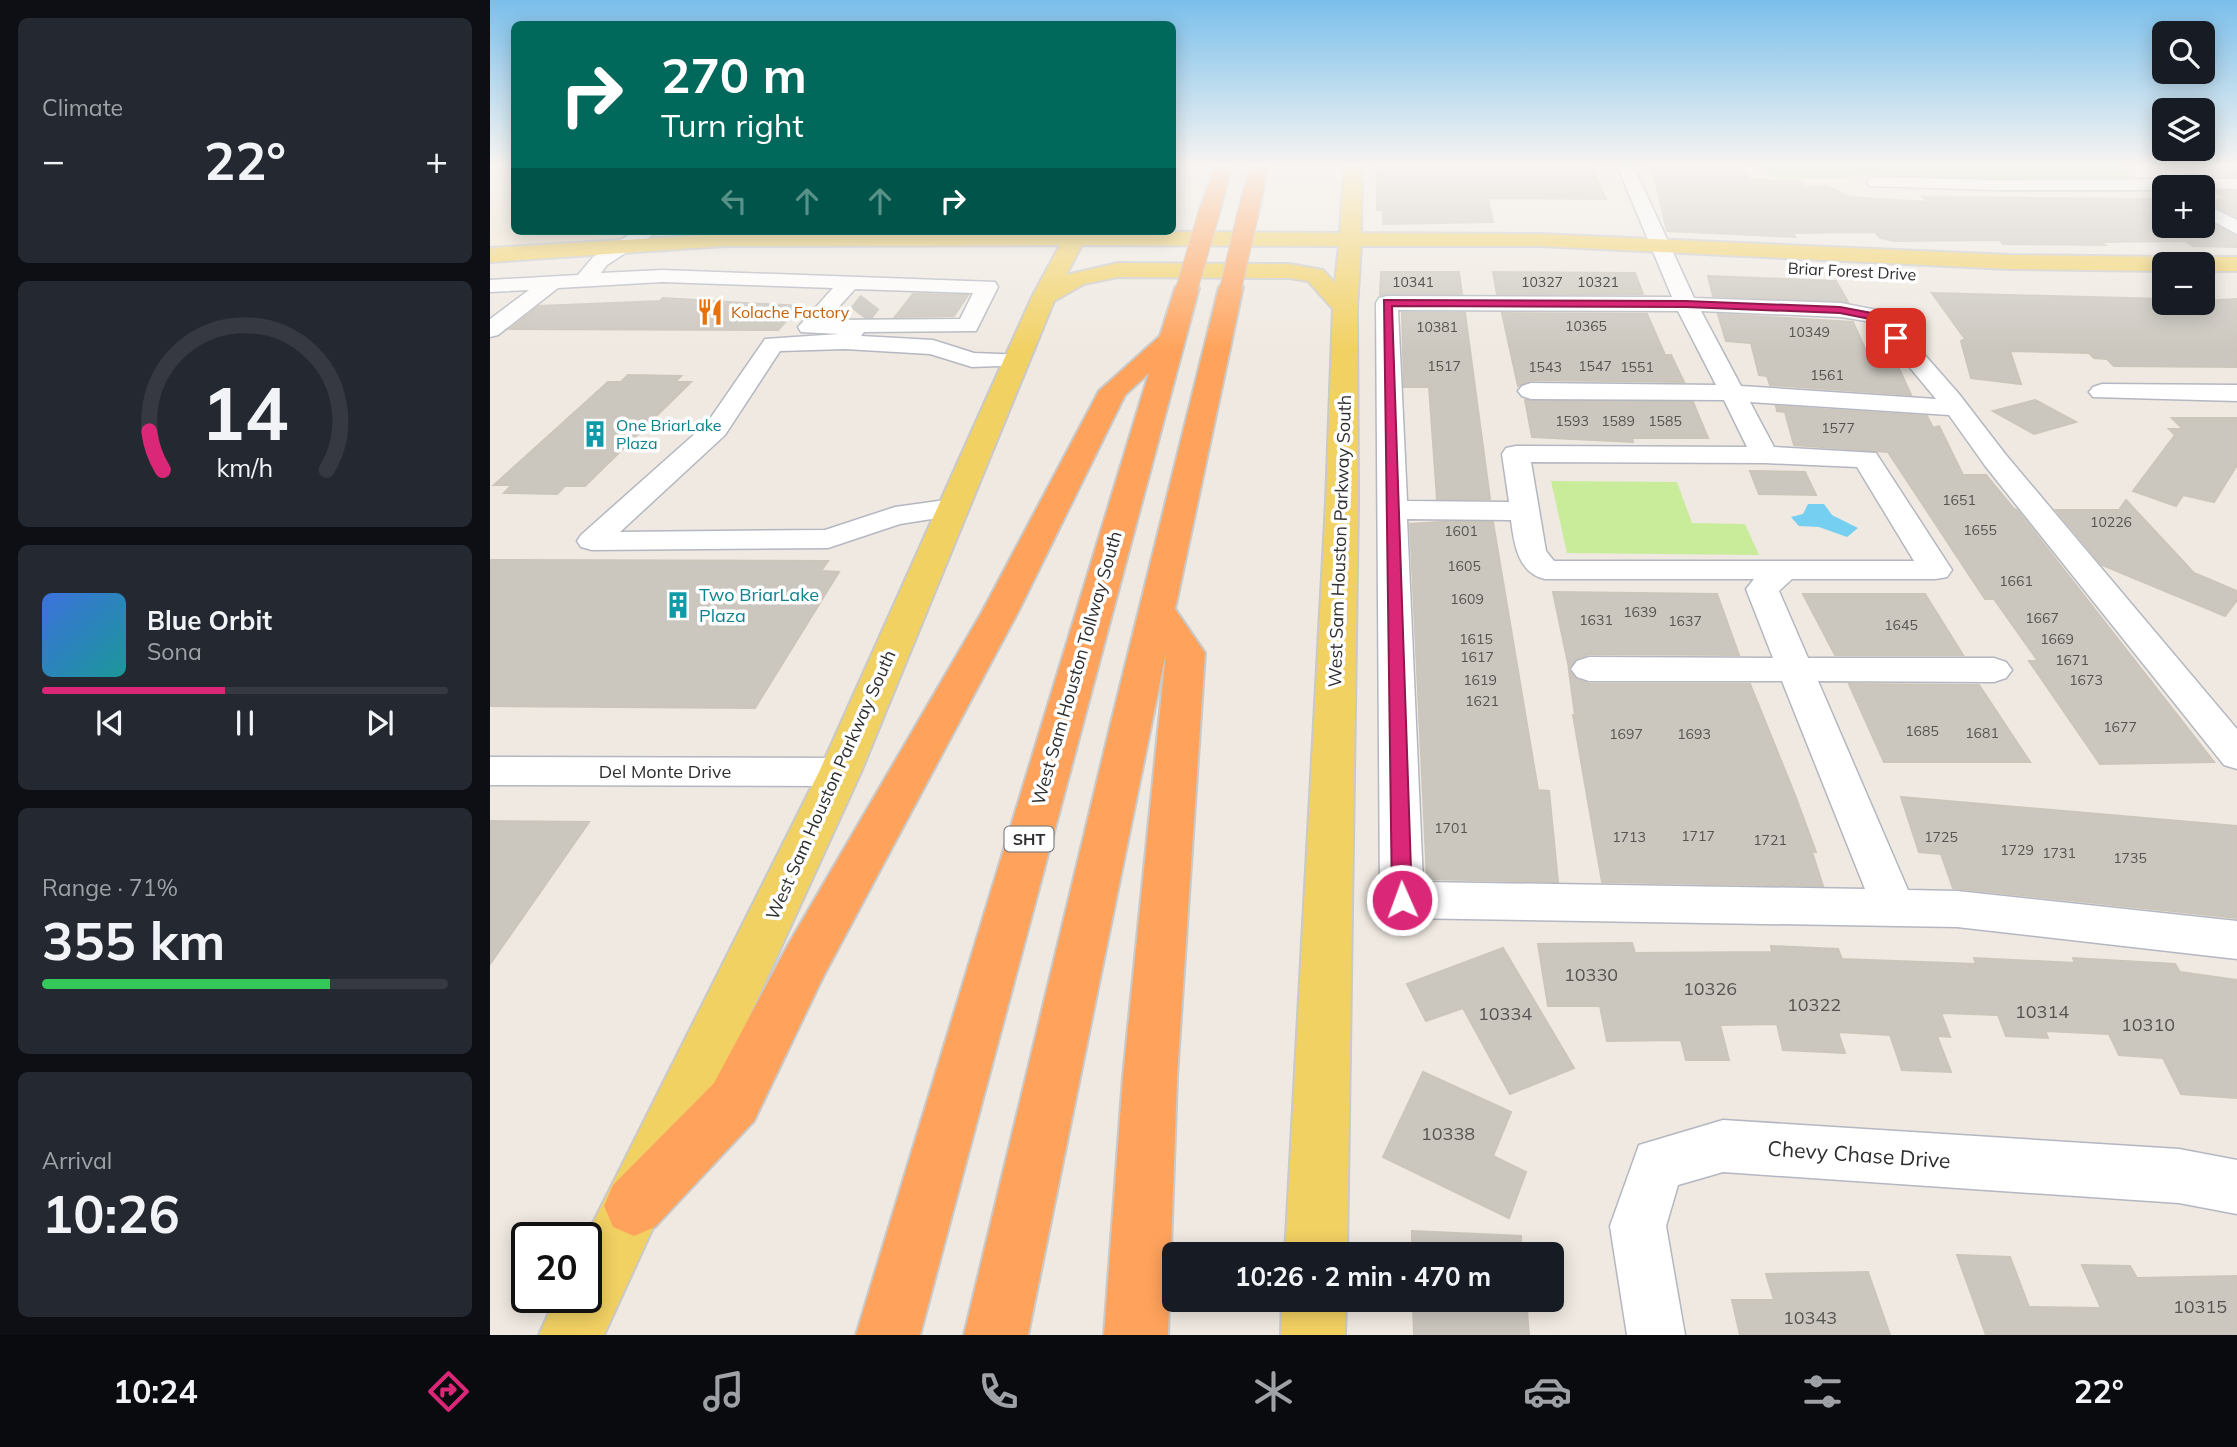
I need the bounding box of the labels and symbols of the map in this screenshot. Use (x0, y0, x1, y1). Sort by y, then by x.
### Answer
street label: Briar Forest Drive (1787, 258, 1917, 284)
house number: 10341 (1392, 273, 1434, 291)
house number: 10327 (1521, 273, 1563, 291)
house number: 10321 (1577, 273, 1619, 291)
restaurant icon: Kolache Factory (695, 297, 725, 327)
place label: Kolache Factory (731, 302, 850, 322)
pin (1866, 308, 1926, 368)
house number: 10365 (1565, 317, 1607, 335)
house number: 10381 (1416, 318, 1458, 336)
house number: 10349 (1788, 323, 1830, 341)
house number: 1517 (1427, 357, 1461, 375)
house number: 1547 (1578, 357, 1612, 375)
house number: 1543 (1528, 358, 1562, 376)
house number: 1551 (1620, 358, 1654, 376)
house number: 1561 (1810, 366, 1844, 384)
street label: West Sam Houston Parkway South (1323, 394, 1356, 688)
house number: 1593 (1555, 412, 1589, 430)
house number: 1589 (1601, 412, 1635, 430)
house number: 1585 (1648, 412, 1682, 430)
place label: One BriarLake Plaza (616, 415, 722, 453)
building icon: One BriarLake Plaza (580, 419, 610, 449)
house number: 1577 (1821, 419, 1855, 437)
house number: 1651 (1942, 491, 1976, 509)
house number: 10226 (2090, 513, 2132, 531)
house number: 1655 (1963, 521, 1997, 539)
house number: 1601 (1444, 522, 1478, 540)
street label: West Sam Houston Tollway South (1026, 528, 1127, 807)
house number: 1605 (1447, 557, 1481, 575)
house number: 1661 (1999, 572, 2033, 590)
place label: Two BriarLake Plaza (699, 583, 819, 627)
building icon: Two BriarLake Plaza (663, 590, 693, 620)
house number: 1609 (1450, 590, 1484, 608)
house number: 1639 (1623, 603, 1657, 621)
house number: 1667 (2025, 609, 2059, 627)
house number: 1631 (1579, 611, 1613, 629)
house number: 1637 (1668, 612, 1702, 630)
house number: 1645 (1884, 616, 1918, 634)
house number: 1615 (1459, 630, 1493, 648)
house number: 1669 (2040, 630, 2074, 648)
street label: West Sam Houston Parkway South (760, 646, 901, 923)
house number: 1617 (1460, 648, 1494, 666)
house number: 1671 (2055, 651, 2089, 669)
house number: 1619 (1463, 671, 1497, 689)
house number: 1673 (2069, 671, 2103, 689)
house number: 1621 (1465, 692, 1499, 710)
house number: 1677 (2103, 718, 2137, 736)
house number: 1685 (1905, 722, 1939, 740)
house number: 1681 (1965, 724, 1999, 742)
house number: 1697 (1609, 725, 1643, 743)
house number: 1693 (1677, 725, 1711, 743)
street label: Del Monte Drive (599, 760, 731, 783)
house number: 1701 (1434, 819, 1468, 837)
road number: SHT (1004, 826, 1054, 852)
house number: 1717 (1681, 827, 1715, 845)
house number: 1713 (1612, 828, 1646, 846)
house number: 1725 (1924, 828, 1958, 846)
house number: 1721 (1753, 831, 1787, 849)
house number: 1729 (2000, 841, 2034, 859)
house number: 1731 (2042, 844, 2076, 862)
house number: 1735 (2113, 849, 2147, 867)
position arrow (1365, 863, 1439, 937)
house number: 10330 (1564, 963, 1618, 986)
house number: 10326 (1683, 977, 1737, 1000)
house number: 10322 (1787, 993, 1841, 1016)
house number: 10314 (2015, 1000, 2069, 1023)
house number: 10334 (1478, 1002, 1532, 1025)
house number: 10310 (2121, 1013, 2175, 1036)
house number: 10338 (1421, 1122, 1475, 1145)
street label: Chevy Chase Drive (1767, 1135, 1951, 1173)
speed limit sign: 20 (511, 1222, 602, 1313)
house number: 10315 (2173, 1295, 2227, 1318)
house number: 10343 (1783, 1306, 1837, 1329)

